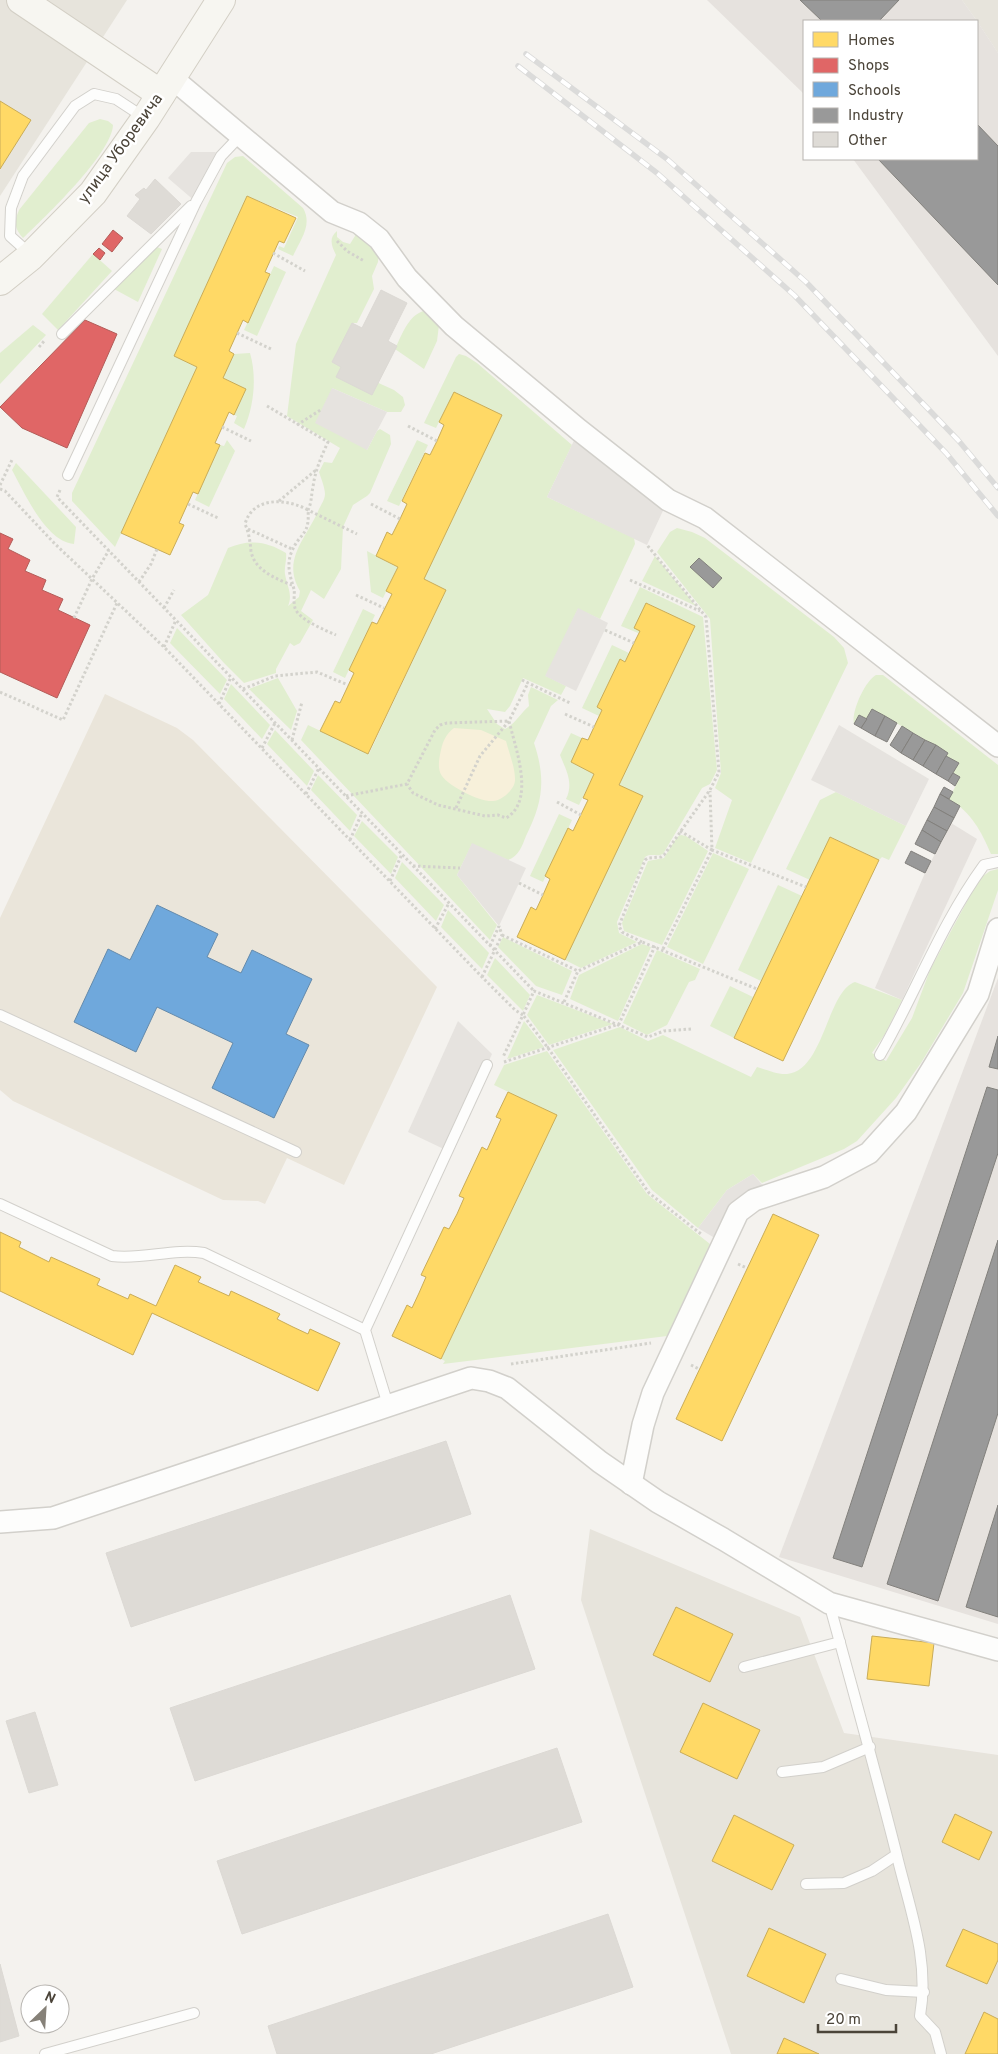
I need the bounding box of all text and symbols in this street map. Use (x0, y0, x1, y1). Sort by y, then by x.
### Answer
legend (803, 20, 978, 160)
text: Homes (848, 32, 895, 51)
text: Shops (848, 57, 889, 76)
text: Schools (848, 82, 901, 101)
street label: улица Уборевича (74, 90, 168, 208)
text: Industry (848, 107, 904, 126)
text: Other (848, 132, 887, 151)
north arrow (20, 1984, 70, 2034)
text: N (42, 1989, 58, 2008)
scale bar (818, 2002, 896, 2034)
text: 20 m (826, 2011, 861, 2030)

